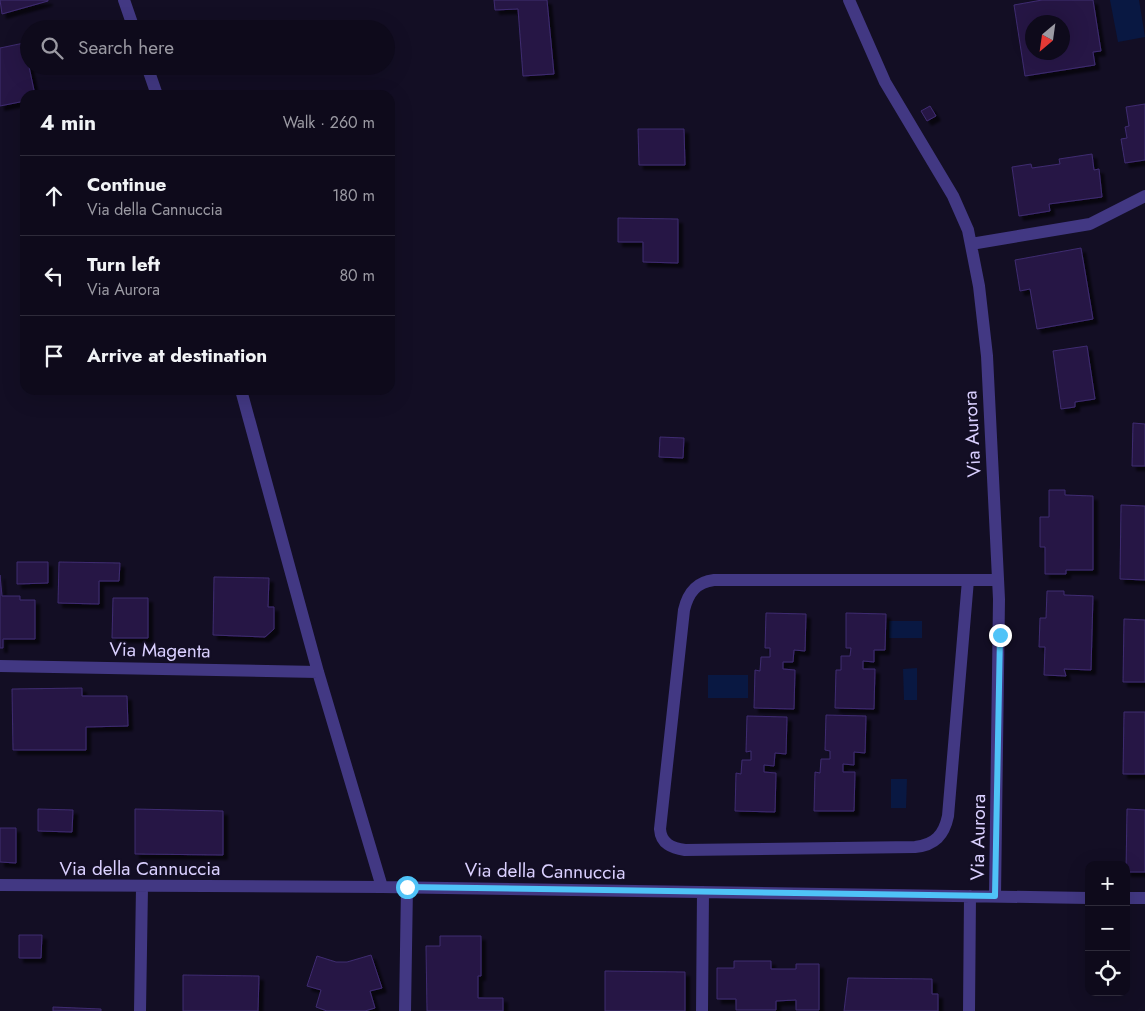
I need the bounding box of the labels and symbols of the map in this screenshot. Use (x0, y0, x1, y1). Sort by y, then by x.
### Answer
north arrow (1025, 15, 1070, 60)
street label: Via Aurora (956, 390, 988, 478)
route end (989, 624, 1012, 647)
street label: Via Magenta (109, 636, 211, 664)
street label: Via Aurora (964, 793, 992, 881)
street label: Via della Cannuccia (60, 855, 220, 882)
street label: Via della Cannuccia (464, 856, 626, 886)
route start (396, 876, 419, 899)

